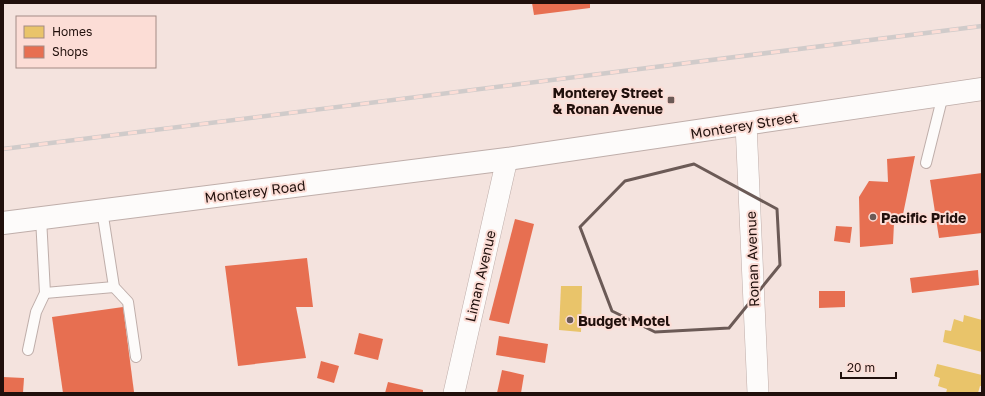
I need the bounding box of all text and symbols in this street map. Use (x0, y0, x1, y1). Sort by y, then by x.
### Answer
legend (16, 16, 156, 68)
text: Homes (52, 24, 92, 39)
text: Shops (52, 44, 88, 59)
place label: Monterey Street & Ronan Avenue (552, 84, 663, 117)
marker: Monterey Street & Ronan Avenue (666, 95, 676, 105)
street label: Monterey Street (689, 108, 799, 142)
street label: Monterey Road (204, 176, 306, 206)
place label: Pacific Pride (881, 209, 966, 226)
street label: Ronan Avenue (742, 211, 762, 307)
marker: Pacific Pride (868, 212, 878, 222)
street label: Liman Avenue (461, 229, 499, 323)
place label: Budget Motel (578, 312, 670, 329)
marker: Budget Motel (565, 315, 575, 325)
scale bar (841, 354, 896, 380)
text: 20 m (847, 360, 875, 375)

